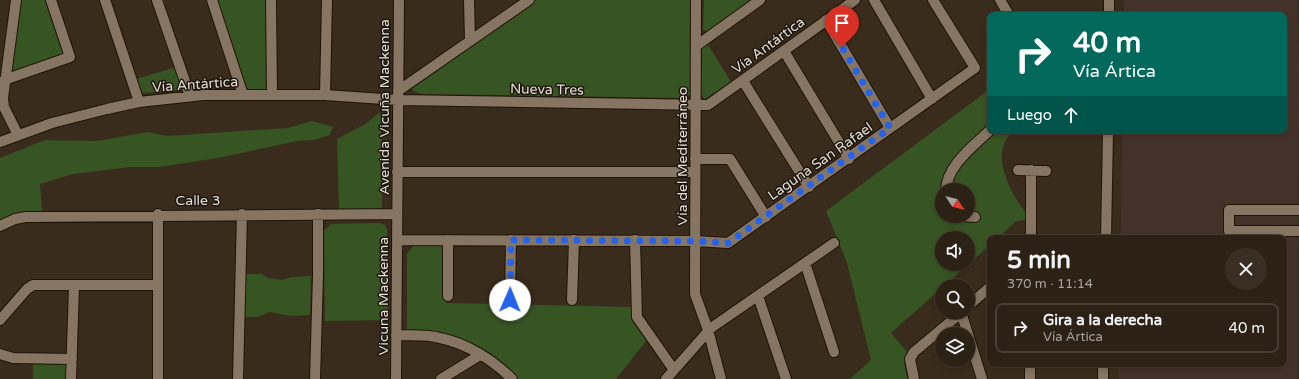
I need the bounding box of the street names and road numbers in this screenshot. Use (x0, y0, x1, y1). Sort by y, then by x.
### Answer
street label: Vía Antártica (728, 13, 808, 78)
street label: Avenida Vicuña Mackenna (376, 19, 393, 195)
street label: Vía Antártica (152, 73, 239, 96)
street label: Nueva Tres (510, 80, 584, 99)
street label: Vía del Mediterráneo (674, 87, 691, 225)
street label: Laguna San Rafael (765, 119, 876, 204)
street label: Calle 3 (176, 192, 220, 209)
street label: Vicuna Mackenna (375, 237, 392, 355)

